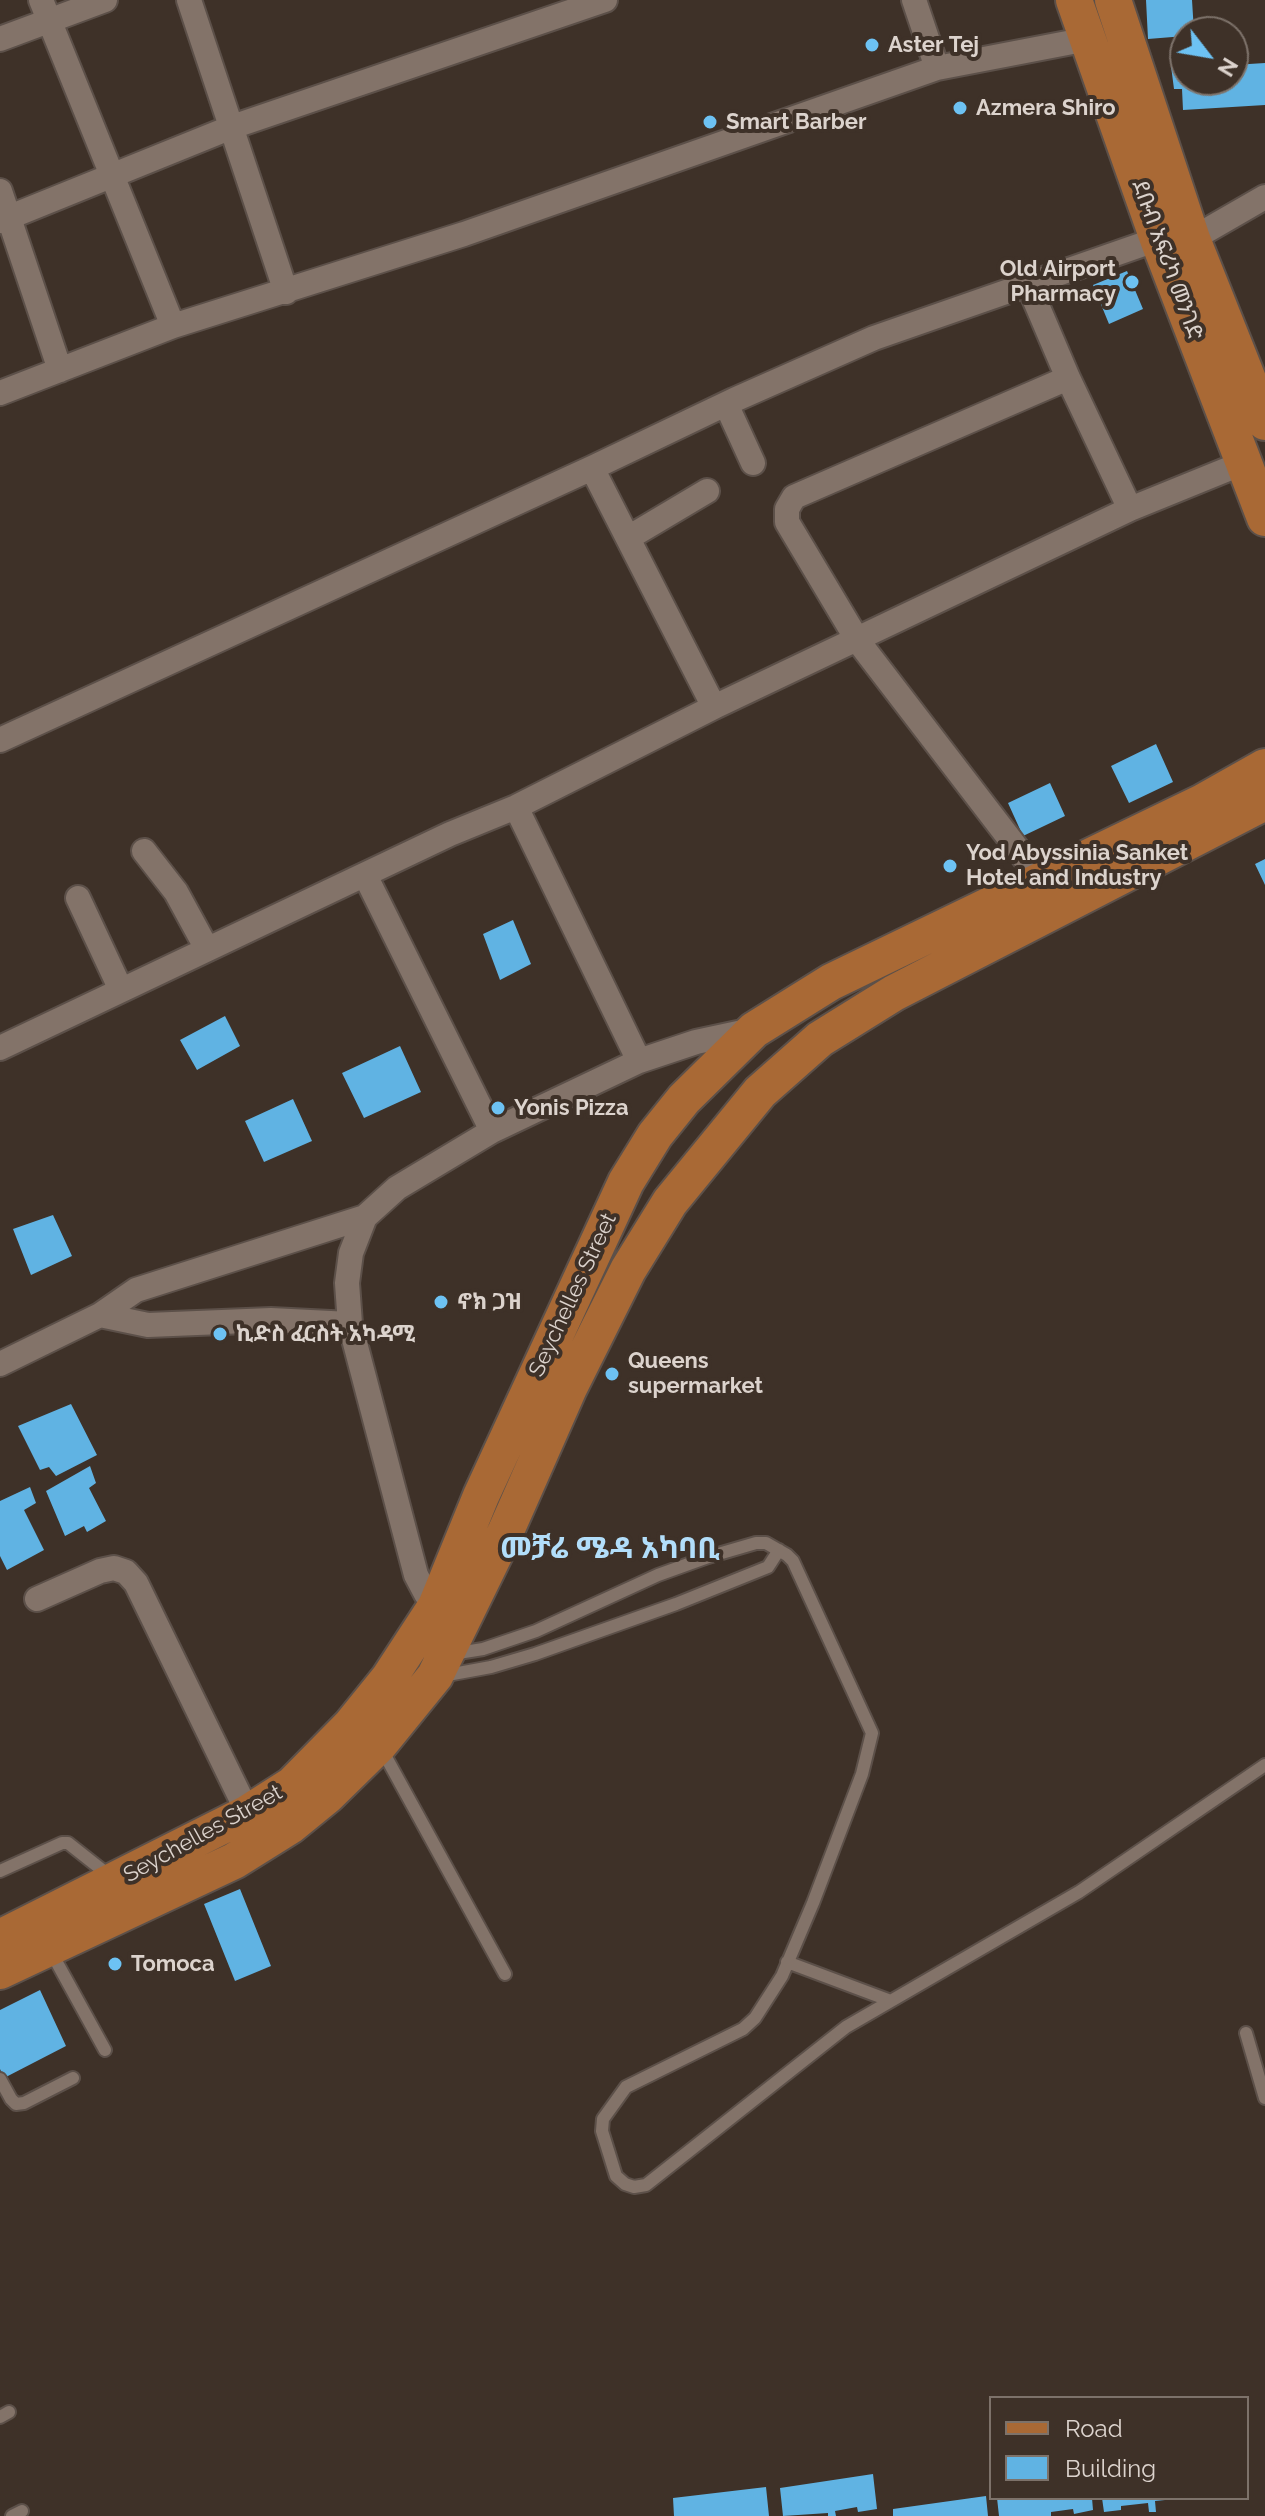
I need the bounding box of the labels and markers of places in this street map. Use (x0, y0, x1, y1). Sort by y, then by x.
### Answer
place label: Aster Tej (888, 32, 979, 58)
marker: Aster Tej (863, 36, 881, 54)
place label: Azmera Shiro (976, 95, 1116, 121)
marker: Azmera Shiro (951, 99, 969, 117)
place label: Smart Barber (726, 109, 867, 135)
marker: Smart Barber (701, 113, 719, 131)
place label: Old Airport Pharmacy (1000, 256, 1116, 308)
marker: Old Airport Pharmacy (1123, 273, 1141, 291)
place label: Yod Abyssinia Sanket Hotel and Industry (966, 840, 1188, 892)
marker: Yod Abyssinia Sanket Hotel and Industry (941, 857, 959, 875)
place label: Yonis Pizza (514, 1095, 629, 1121)
marker: Yonis Pizza (489, 1099, 507, 1117)
place label: ኖክ ጋዝ (457, 1289, 522, 1315)
marker: ኖክ ጋዝ (432, 1293, 450, 1311)
place label: ኪድስ ፈርስት አካዳሚ (236, 1321, 415, 1347)
marker: ኪድስ ፈርስት አካዳሚ (211, 1325, 229, 1343)
place label: Queens supermarket (628, 1348, 763, 1400)
marker: Queens supermarket (603, 1365, 621, 1383)
place label: Tomoca (131, 1951, 215, 1977)
marker: Tomoca (106, 1955, 124, 1973)

